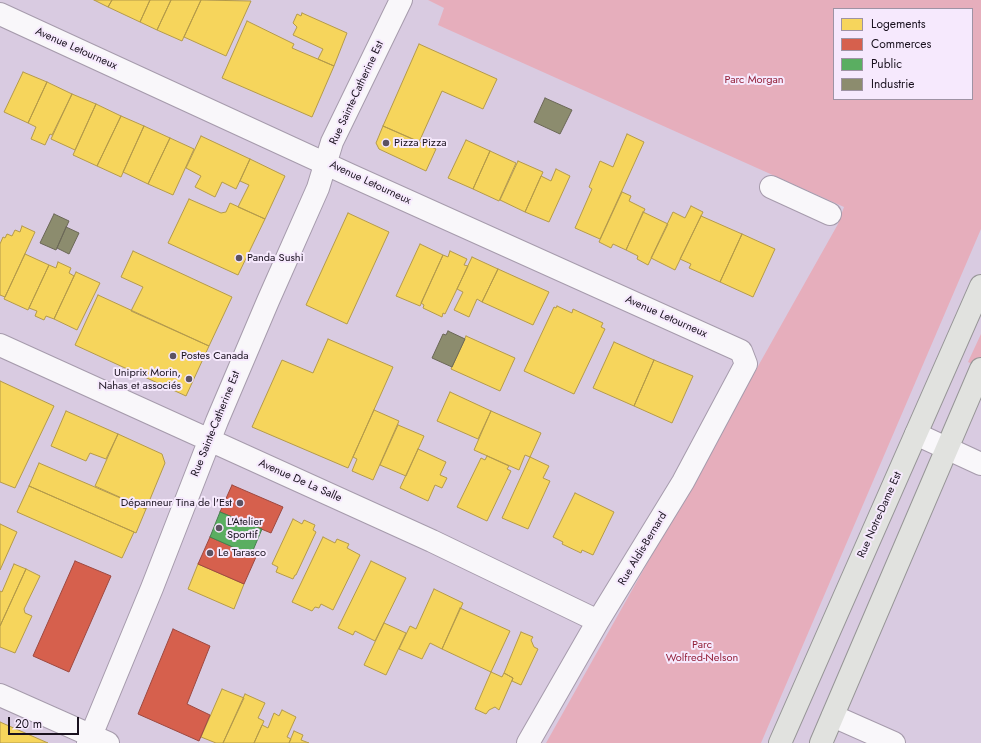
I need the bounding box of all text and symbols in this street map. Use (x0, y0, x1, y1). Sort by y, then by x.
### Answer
legend (833, 8, 973, 100)
text: Logements (871, 15, 926, 33)
street label: Avenue Letourneux (33, 25, 119, 73)
text: Commerces (871, 35, 931, 53)
street label: Rue Sainte-Catherine Est (327, 39, 387, 147)
text: Public (871, 55, 902, 73)
park label: Parc Morgan (724, 73, 784, 87)
text: Industrie (871, 75, 915, 93)
place label: Pizza Pizza (394, 136, 447, 150)
marker: Pizza Pizza (381, 138, 391, 148)
street label: Avenue Letourneux (327, 158, 413, 208)
place label: Panda Sushi (247, 251, 303, 265)
marker: Panda Sushi (234, 253, 244, 263)
street label: Avenue Letourneux (623, 293, 709, 341)
place label: Postes Canada (181, 349, 249, 363)
marker: Postes Canada (168, 351, 178, 361)
place label: Uniprix Morin, Nahas et associés (98, 366, 181, 392)
street label: Rue Sainte-Catherine Est (189, 369, 243, 479)
marker: Uniprix Morin, Nahas et associés (184, 374, 194, 384)
street label: Avenue De La Salle (256, 457, 344, 505)
street label: Rue Notre-Dame Est (855, 470, 905, 560)
place label: Dépanneur Tina de l'Est (121, 496, 232, 510)
marker: Dépanneur Tina de l'Est (235, 498, 245, 508)
street label: Rue Aldis-Bernard (616, 510, 670, 588)
place label: L'Atelier Sportif (227, 515, 263, 541)
marker: L'Atelier Sportif (214, 523, 224, 533)
place label: Le Tarasco (218, 546, 266, 560)
marker: Le Tarasco (205, 548, 215, 558)
park label: Parc Wolfred-Nelson (666, 638, 738, 664)
scale bar (10, 709, 81, 735)
text: 20 m (15, 715, 42, 733)

